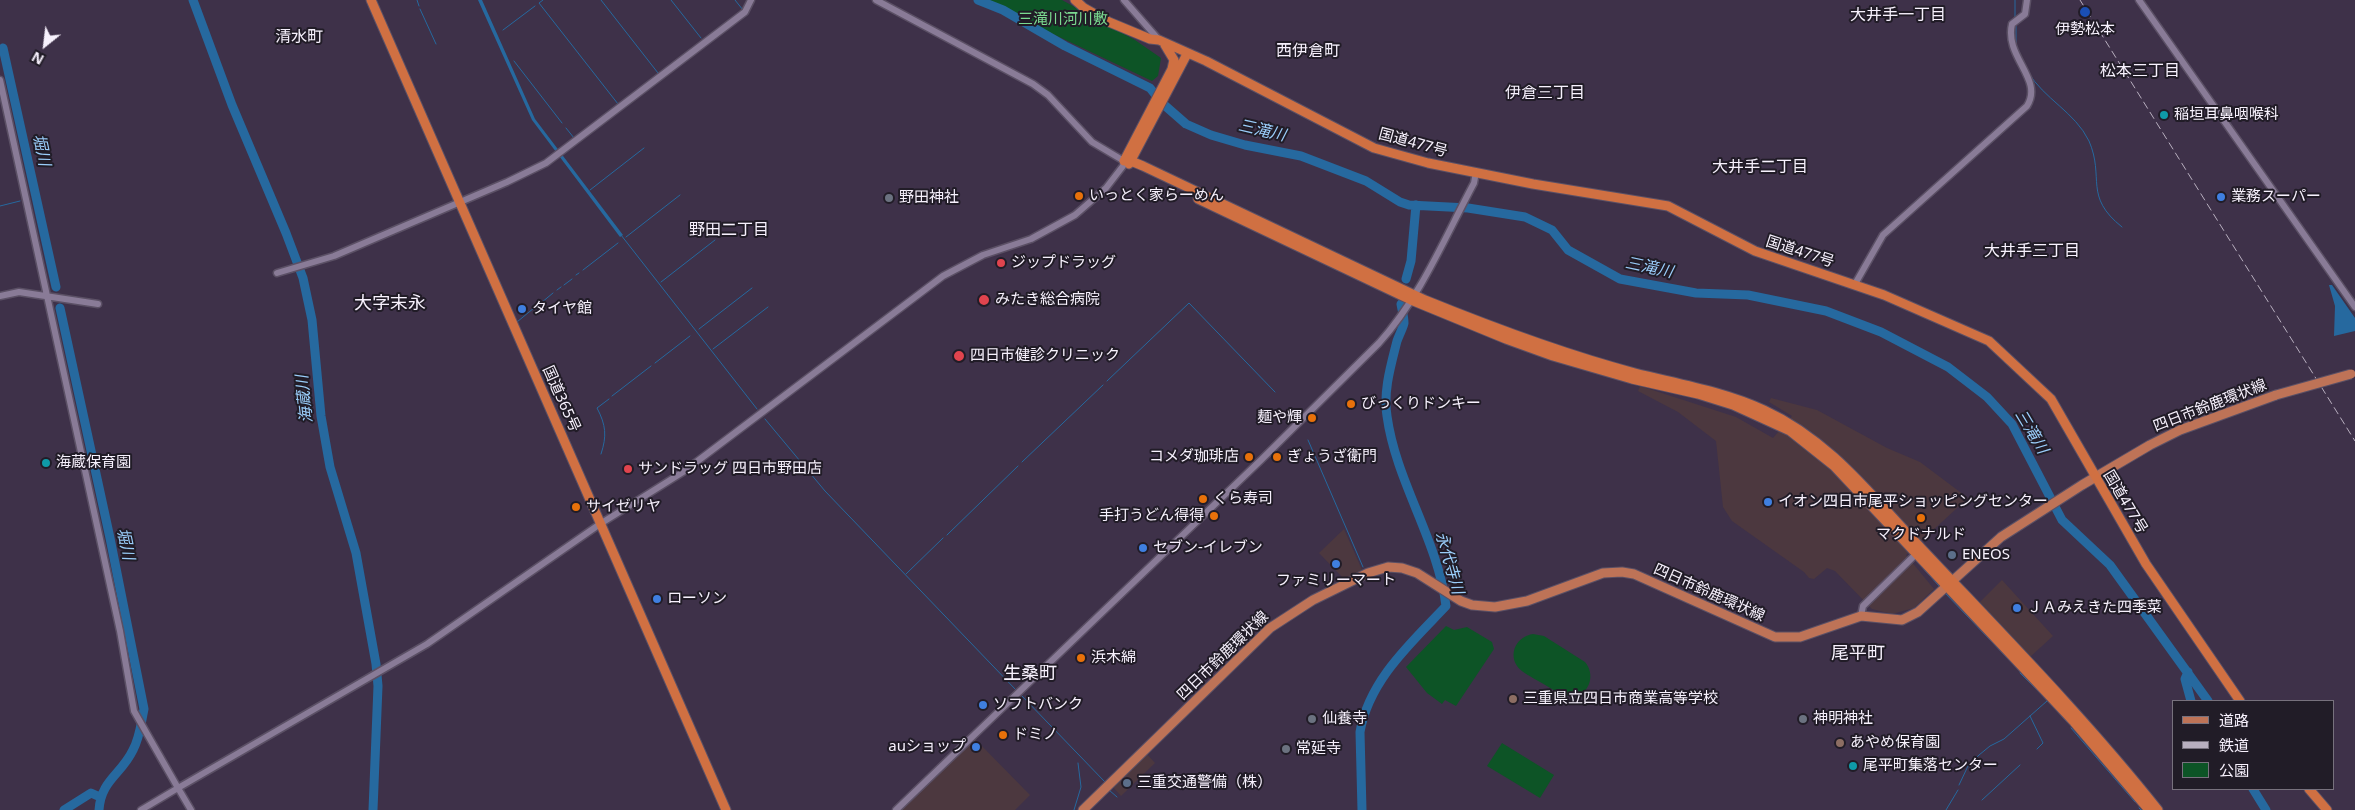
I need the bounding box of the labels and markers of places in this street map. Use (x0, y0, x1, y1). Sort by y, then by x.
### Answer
marker: 伊勢松本 (2078, 5, 2092, 19)
place label: 伊勢松本 (2055, 21, 2115, 39)
place label: 稲垣耳鼻咽喉科 (2174, 106, 2279, 124)
marker: 稲垣耳鼻咽喉科 (2158, 109, 2170, 121)
place label: いっとく家らーめん (1089, 187, 1224, 205)
place label: 業務スーパー (2231, 188, 2321, 206)
place label: 野田神社 (899, 189, 959, 207)
marker: いっとく家らーめん (1073, 190, 1085, 202)
marker: 業務スーパー (2215, 191, 2227, 203)
marker: 野田神社 (883, 192, 895, 204)
place label: ジップドラッグ (1011, 254, 1116, 272)
marker: ジップドラッグ (995, 257, 1007, 269)
place label: みたき総合病院 (995, 291, 1100, 309)
marker: みたき総合病院 (977, 293, 991, 307)
place label: タイヤ館 (532, 300, 592, 318)
marker: タイヤ館 (516, 303, 528, 315)
place label: 四日市健診クリニック (970, 347, 1120, 365)
marker: 四日市健診クリニック (952, 349, 966, 363)
place label: びっくりドンキー (1361, 395, 1481, 413)
marker: びっくりドンキー (1345, 398, 1357, 410)
place label: 麺や輝 (1257, 409, 1302, 427)
marker: 麺や輝 (1306, 412, 1318, 424)
place label: コメダ珈琲店 (1149, 448, 1239, 466)
place label: ぎょうざ衛門 (1287, 448, 1377, 466)
marker: コメダ珈琲店 (1243, 451, 1255, 463)
marker: ぎょうざ衛門 (1271, 451, 1283, 463)
place label: 海蔵保育園 (56, 454, 131, 472)
marker: 海蔵保育園 (40, 457, 52, 469)
place label: サンドラッグ 四日市野田店 (638, 460, 822, 478)
marker: サンドラッグ 四日市野田店 (622, 463, 634, 475)
place label: くら寿司 (1213, 490, 1273, 508)
marker: くら寿司 (1197, 493, 1209, 505)
place label: イオン四日市尾平ショッピングセンター (1778, 493, 2048, 511)
marker: イオン四日市尾平ショッピングセンター (1762, 496, 1774, 508)
place label: サイゼリヤ (586, 498, 661, 516)
marker: サイゼリヤ (570, 501, 582, 513)
place label: 手打うどん得得 (1099, 507, 1204, 525)
marker: 手打うどん得得 (1208, 510, 1220, 522)
marker: マクドナルド (1915, 512, 1927, 524)
place label: マクドナルド (1876, 526, 1966, 544)
place label: セブン-イレブン (1153, 539, 1263, 557)
marker: セブン-イレブン (1137, 542, 1149, 554)
place label: ENEOS (1962, 546, 2010, 564)
marker: ENEOS (1946, 549, 1958, 561)
marker: ファミリーマート (1330, 558, 1342, 570)
place label: ファミリーマート (1276, 572, 1396, 590)
place label: ローソン (667, 590, 727, 608)
marker: ローソン (651, 593, 663, 605)
place label: ＪＡみえきた四季菜 (2027, 599, 2162, 617)
marker: ＪＡみえきた四季菜 (2011, 602, 2023, 614)
place label: 浜木綿 (1091, 649, 1136, 667)
marker: 浜木綿 (1075, 652, 1087, 664)
place label: 三重県立四日市商業高等学校 (1523, 690, 1718, 708)
marker: 三重県立四日市商業高等学校 (1507, 693, 1519, 705)
place label: ソフトバンク (993, 696, 1083, 714)
marker: ソフトバンク (977, 699, 989, 711)
place label: 仙養寺 (1322, 710, 1367, 728)
place label: 神明神社 (1813, 710, 1873, 728)
marker: 仙養寺 (1306, 713, 1318, 725)
marker: 神明神社 (1797, 713, 1809, 725)
place label: ドミノ (1013, 726, 1058, 744)
marker: ドミノ (997, 729, 1009, 741)
place label: あやめ保育園 (1850, 734, 1940, 752)
marker: あやめ保育園 (1834, 737, 1846, 749)
place label: auショップ (888, 738, 966, 756)
place label: 常延寺 (1296, 740, 1341, 758)
marker: auショップ (970, 741, 982, 753)
marker: 常延寺 (1280, 743, 1292, 755)
place label: 尾平町集落センター (1863, 757, 1998, 775)
marker: 尾平町集落センター (1847, 760, 1859, 772)
place label: 三重交通警備（株） (1137, 774, 1272, 792)
marker: 三重交通警備（株） (1121, 777, 1133, 789)

